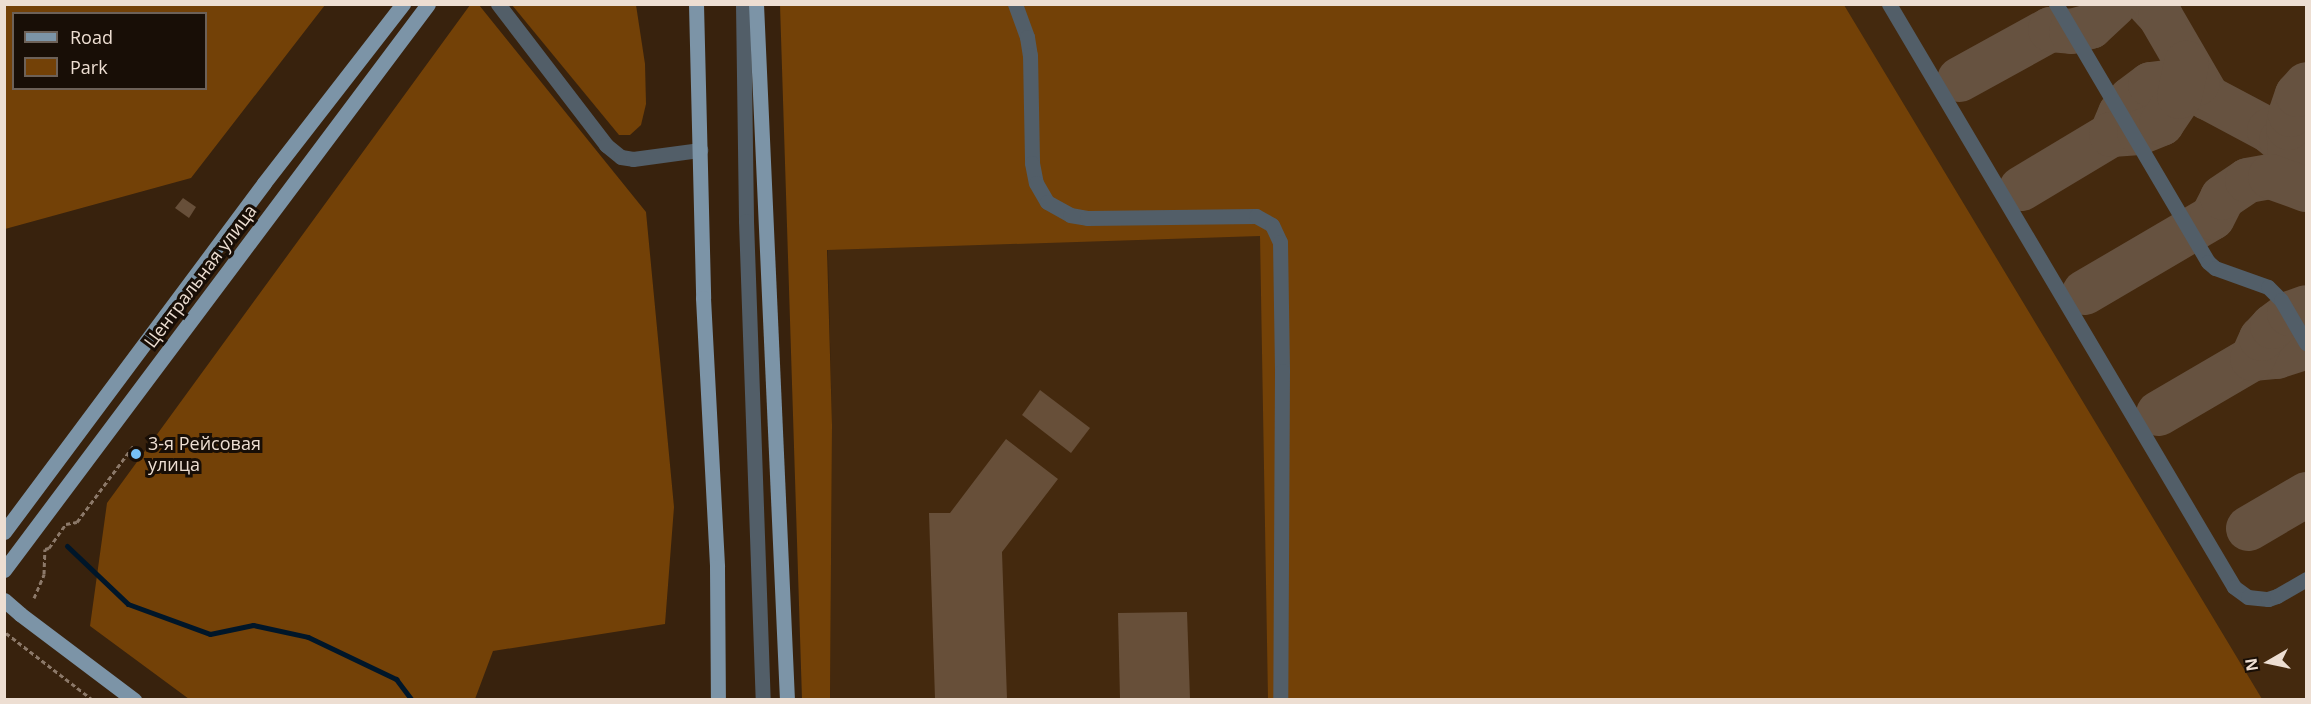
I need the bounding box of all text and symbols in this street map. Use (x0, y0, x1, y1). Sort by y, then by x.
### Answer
legend (12, 12, 207, 90)
text: Road (70, 25, 113, 49)
text: Park (70, 55, 108, 79)
street label: Центральная улица (139, 200, 261, 352)
place label: 3-я Рейсовая улица (148, 433, 261, 476)
marker: 3-я Рейсовая улица (129, 447, 143, 461)
north arrow (2239, 632, 2299, 692)
text: N (2239, 657, 2263, 673)

